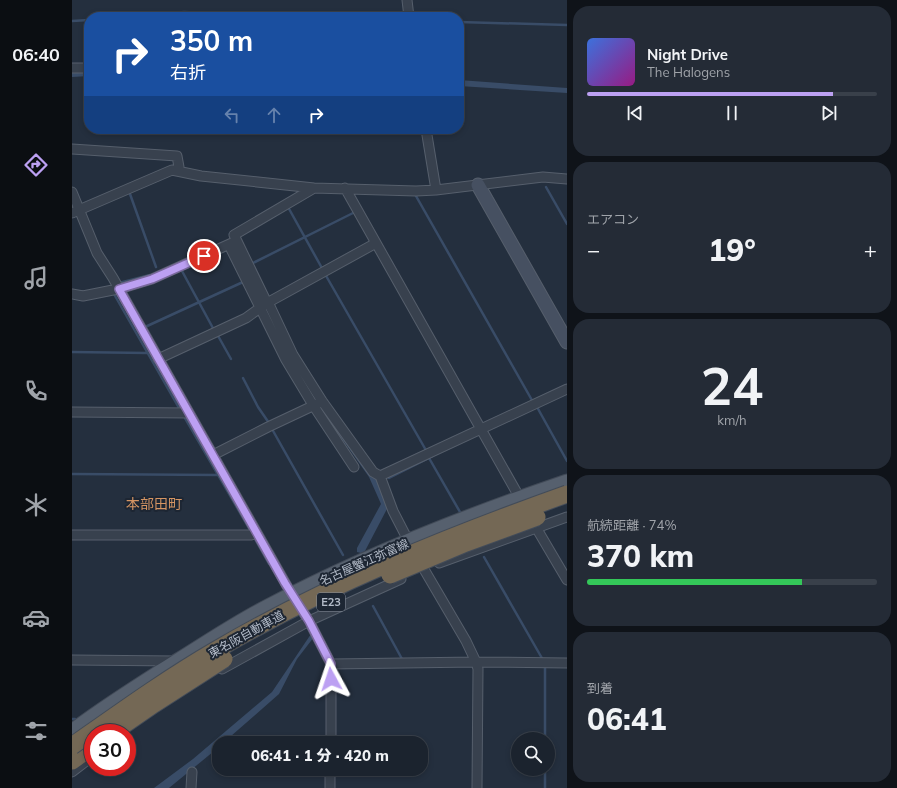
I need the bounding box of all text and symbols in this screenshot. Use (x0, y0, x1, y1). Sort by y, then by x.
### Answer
text: 350 m (170, 23, 253, 58)
icon: right (104, 28, 156, 80)
text: 06:40 (12, 43, 60, 66)
text: Night Drive (647, 45, 728, 64)
text: 右折 (170, 61, 206, 84)
text: The Halogens (647, 64, 730, 80)
icon: previous (624, 102, 646, 124)
icon: pause (721, 102, 743, 124)
icon: next (818, 102, 840, 124)
icon: left (221, 104, 243, 126)
icon: ahead (263, 104, 285, 126)
icon: right (305, 104, 327, 126)
icon: directions (22, 151, 50, 179)
text: エアコン (587, 211, 639, 227)
text: 19° (708, 231, 756, 269)
text: − (587, 236, 600, 264)
text: + (864, 236, 877, 264)
pin (187, 239, 221, 273)
icon: arrive (193, 245, 215, 267)
icon: music (22, 264, 50, 292)
text: 24 (701, 353, 763, 418)
icon: phone (22, 377, 50, 405)
text: km/h (717, 412, 747, 428)
icon: climate (22, 491, 50, 519)
district label: 本部田町 (126, 495, 182, 513)
text: 航続距離 · 74% (587, 517, 677, 533)
street label: 名古屋蟹江弥富線 (317, 536, 411, 588)
text: 370 km (587, 537, 694, 575)
road number: E23 (317, 593, 345, 611)
icon: car (22, 604, 50, 632)
street label: 東名阪自動車道 (206, 607, 286, 661)
position arrow (310, 658, 352, 700)
text: 到着 (587, 680, 613, 696)
text: 06:41 (587, 700, 667, 738)
icon: filters (22, 717, 50, 745)
speed limit sign: 30 (84, 724, 136, 776)
map controls (511, 732, 555, 776)
button: search (511, 732, 555, 776)
text: 06:41 · 1 分 · 420 m (251, 746, 389, 765)

